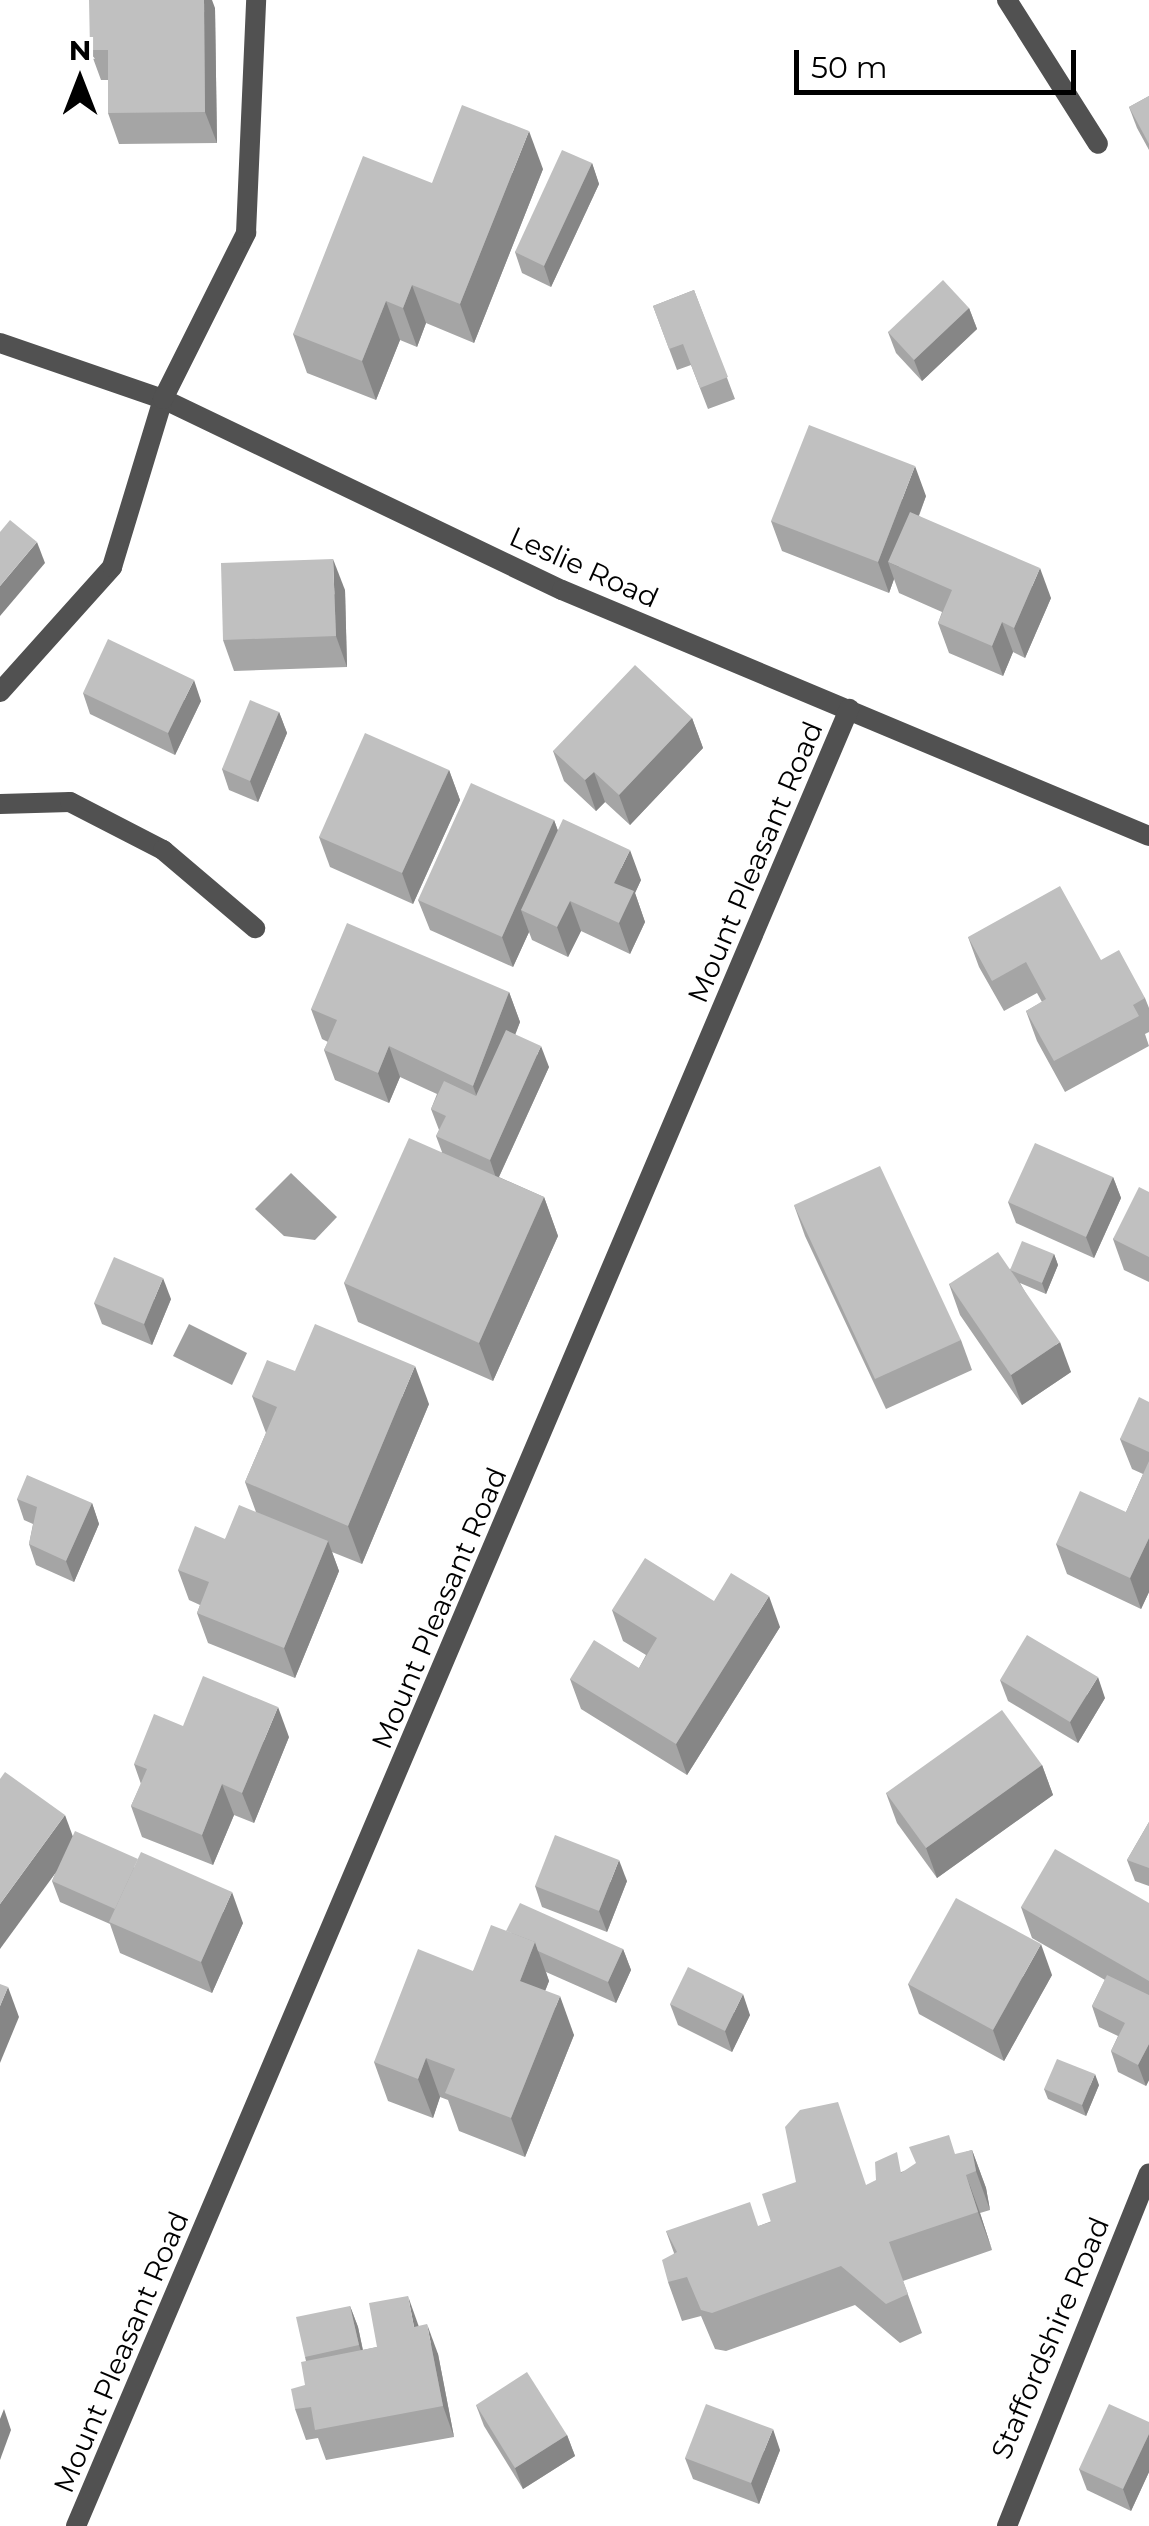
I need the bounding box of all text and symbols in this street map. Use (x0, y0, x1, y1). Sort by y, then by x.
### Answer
north arrow (30, 30, 130, 130)
scale bar (799, 30, 1082, 92)
text: N (69, 33, 91, 67)
text: 50 m (811, 49, 888, 86)
street label: Leslie Road (504, 519, 664, 615)
street label: Mount Pleasant Road (680, 716, 830, 1008)
street label: Mount Pleasant Road (364, 1462, 514, 1754)
street label: Mount Pleasant Road (46, 2206, 196, 2498)
street label: Staffordshire Road (984, 2212, 1116, 2464)

